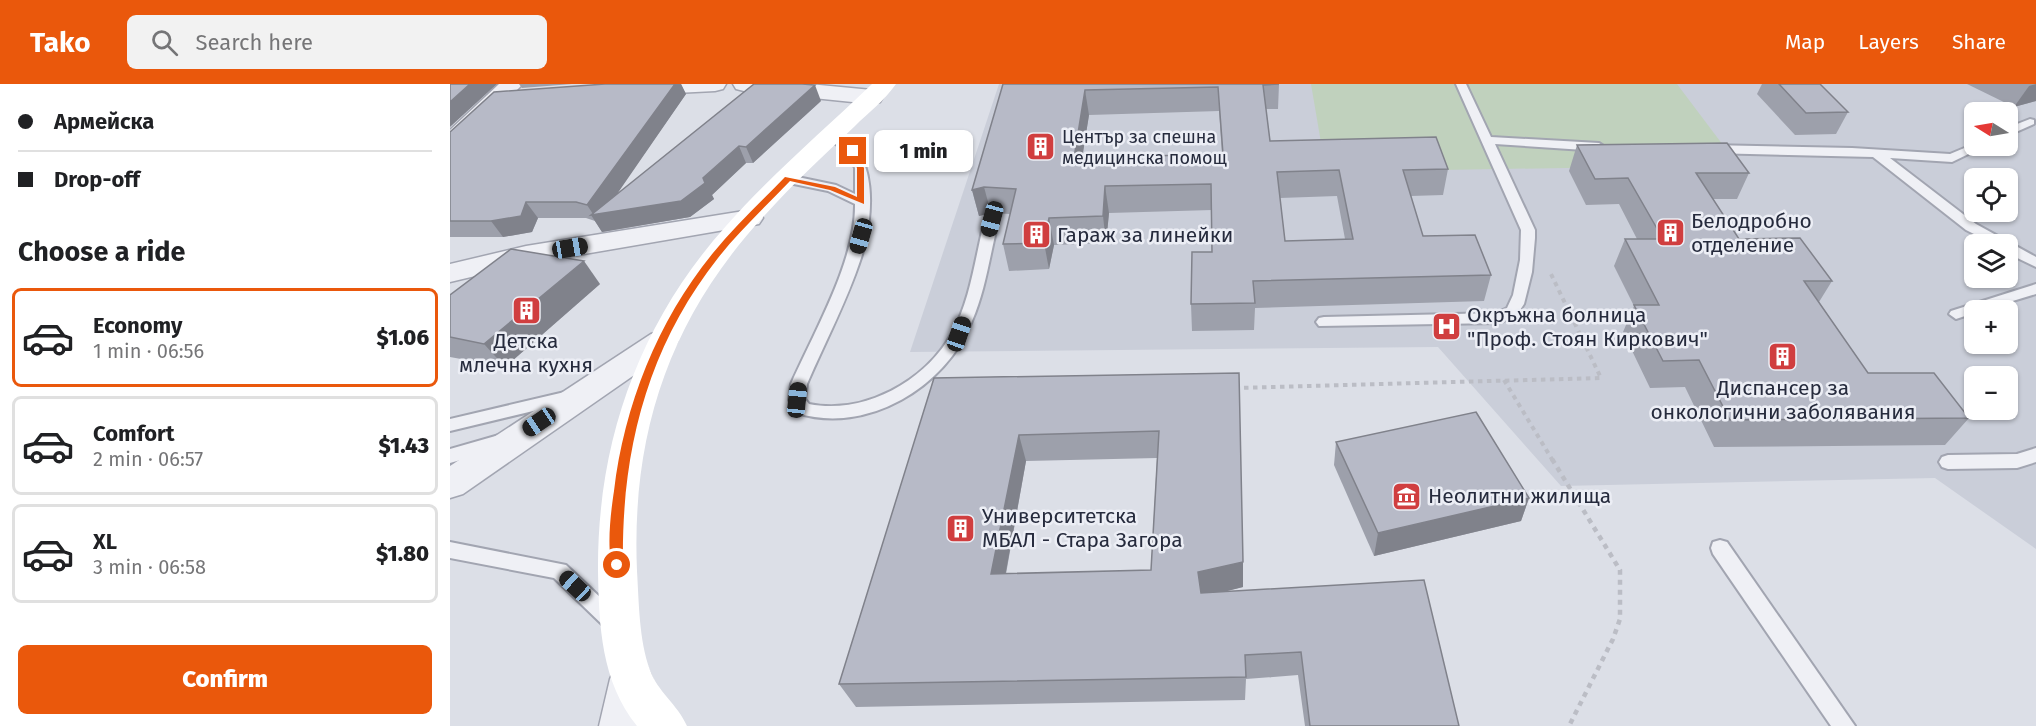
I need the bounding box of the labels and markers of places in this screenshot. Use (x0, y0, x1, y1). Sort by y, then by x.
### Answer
place label: Център за спешна медицинска помощ (1062, 126, 1228, 169)
building icon: Център за спешна медицинска помощ (1025, 131, 1057, 163)
place label: Белодробно отделение (1691, 208, 1812, 258)
building icon: Белодробно отделение (1654, 217, 1686, 249)
building icon: Гараж за линейки (1020, 219, 1052, 251)
place label: Гараж за линейки (1057, 222, 1233, 248)
building icon: Детска млечна кухня (510, 294, 542, 326)
place label: Окръжна болница "Проф. Стоян Киркович" (1467, 302, 1708, 352)
hospital icon: Окръжна болница "Проф. Стоян Киркович" (1430, 311, 1462, 343)
place label: Детска млечна кухня (459, 328, 593, 378)
building icon: Диспансер за онкологични заболявания (1767, 341, 1799, 373)
place label: Диспансер за онкологични заболявания (1651, 375, 1915, 425)
museum icon: Неолитни жилища (1391, 480, 1423, 512)
place label: Неолитни жилища (1428, 483, 1611, 509)
place label: Университетска МБАЛ - Стара Загора (982, 503, 1183, 553)
building icon: Университетска МБАЛ - Стара Загора (945, 512, 977, 544)

